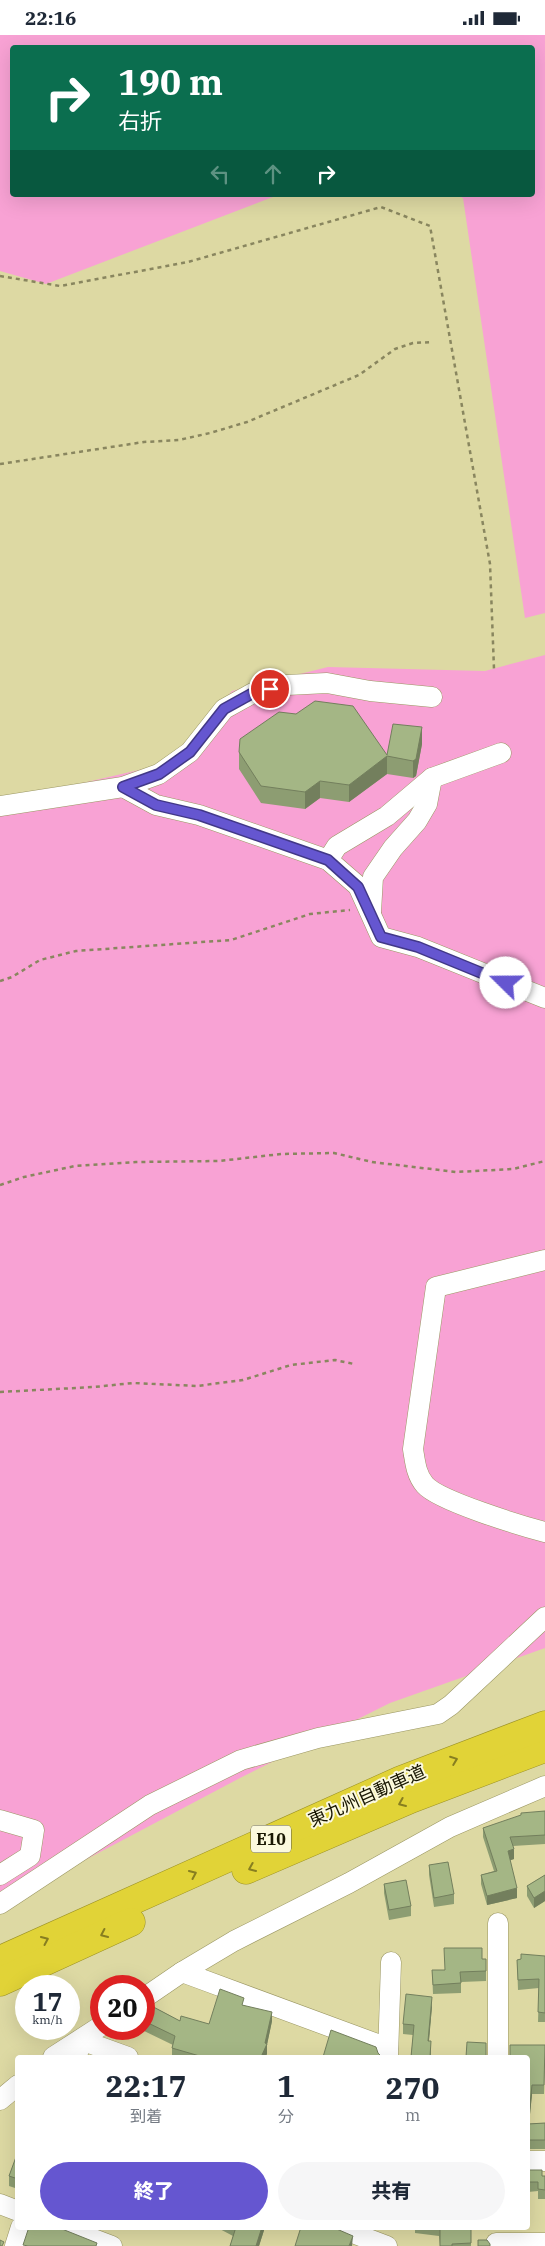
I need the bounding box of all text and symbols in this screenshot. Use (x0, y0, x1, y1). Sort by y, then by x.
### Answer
text: 22:16 (25, 6, 76, 30)
text: 190 m (118, 59, 223, 105)
icon: right (35, 65, 100, 130)
text: 右折 (118, 106, 162, 135)
icon: left (206, 160, 234, 188)
icon: ahead (259, 160, 287, 188)
icon: right (312, 160, 340, 188)
pin (249, 668, 291, 710)
icon: arrive (256, 675, 284, 703)
position arrow (479, 956, 531, 1008)
one-way arrow (449, 1755, 458, 1766)
street label: 東九州自動車道 (305, 1759, 429, 1832)
one-way arrow (398, 1797, 407, 1808)
road number: E10 (251, 1825, 291, 1853)
one-way arrow (248, 1861, 257, 1872)
one-way arrow (188, 1869, 197, 1880)
one-way arrow (100, 1928, 109, 1939)
one-way arrow (40, 1935, 49, 1946)
speed limit sign: 20 (90, 1975, 155, 2040)
text: 17 (32, 1985, 63, 2018)
text: km/h (32, 2012, 63, 2027)
text: 22:17 (105, 2066, 187, 2105)
text: 1 (277, 2066, 295, 2105)
text: 270 (386, 2068, 440, 2107)
text: m (405, 2105, 420, 2125)
text: 到着 (130, 2106, 162, 2126)
text: 分 (278, 2106, 294, 2126)
button: 終了 (40, 2162, 268, 2220)
button: 共有 (278, 2162, 505, 2220)

